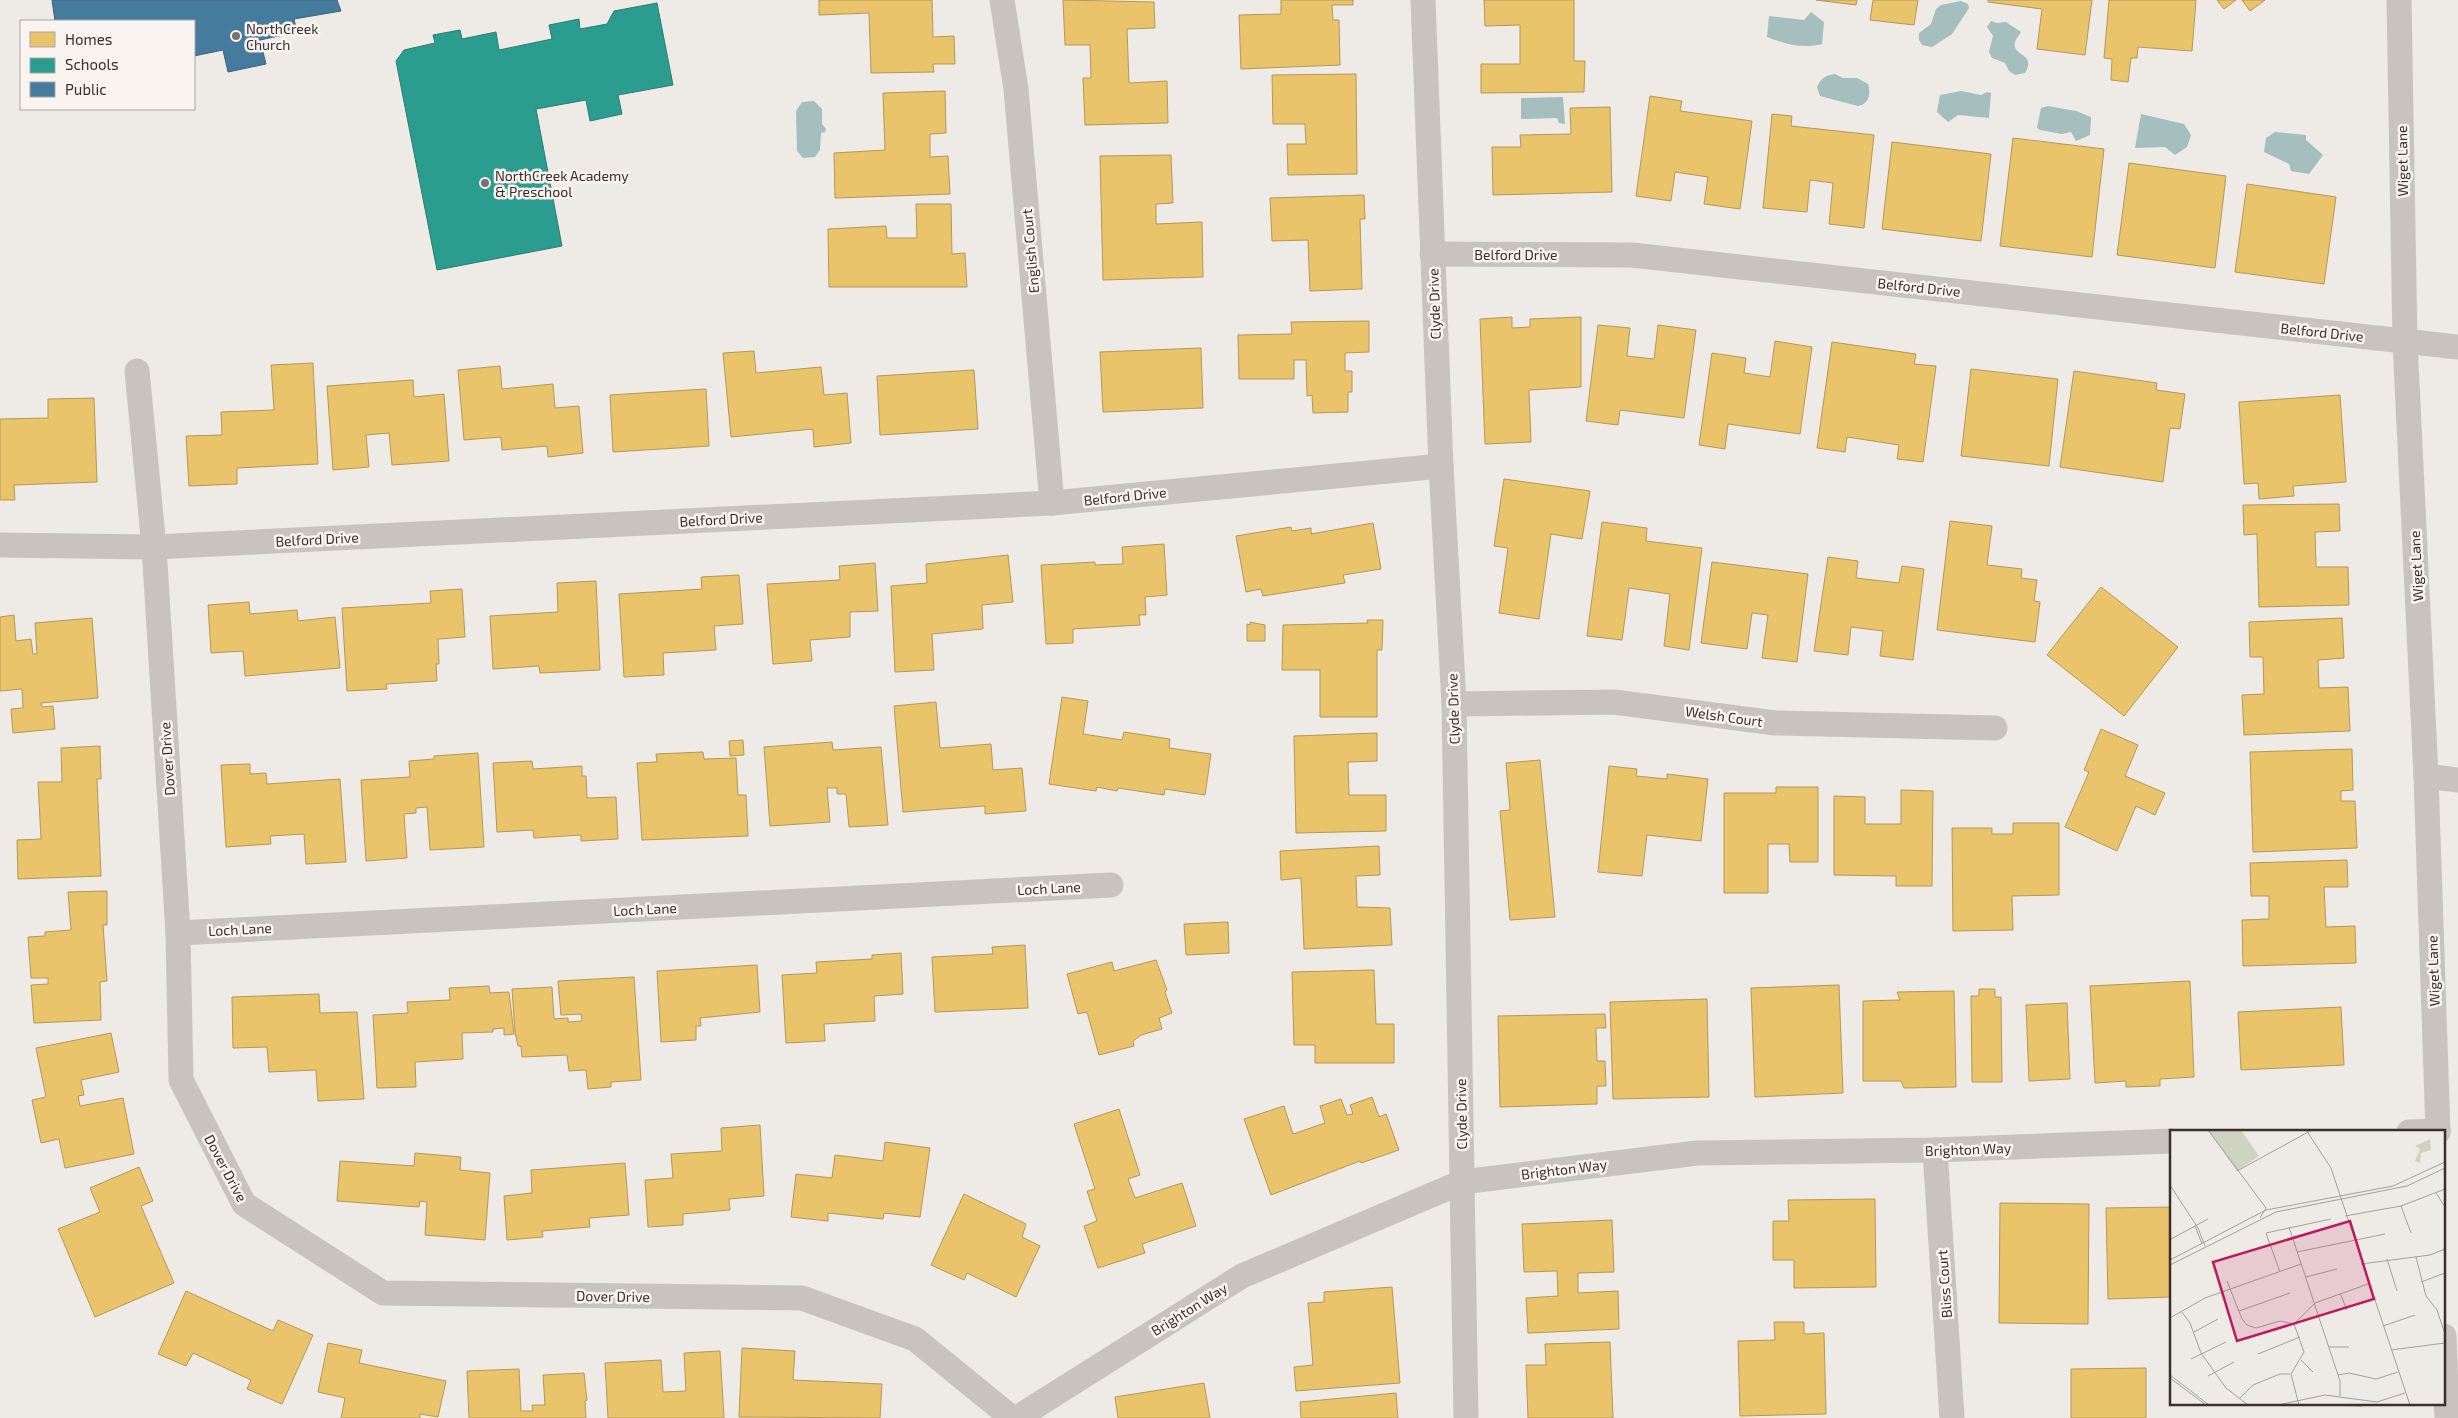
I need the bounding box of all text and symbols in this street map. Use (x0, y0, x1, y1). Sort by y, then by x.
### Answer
legend (20, 20, 195, 110)
place label: NorthCreek Church (246, 20, 318, 53)
text: Homes (65, 30, 112, 48)
marker: NorthCreek Church (230, 30, 242, 42)
text: Schools (65, 55, 119, 73)
text: Public (65, 80, 106, 98)
street label: Wiget Lane (2393, 125, 2411, 197)
place label: NorthCreek Academy & Preschool (495, 167, 629, 200)
marker: NorthCreek Academy & Preschool (479, 177, 491, 189)
street label: English Court (1018, 208, 1042, 294)
street label: Belford Drive (1474, 246, 1558, 263)
street label: Clyde Drive (1424, 268, 1444, 340)
street label: Belford Drive (1877, 274, 1961, 300)
street label: Belford Drive (2280, 319, 2364, 345)
street label: Belford Drive (1083, 483, 1167, 509)
street label: Belford Drive (679, 508, 763, 530)
street label: Belford Drive (275, 528, 359, 550)
street label: Wiget Lane (2406, 530, 2426, 602)
street label: Clyde Drive (1443, 673, 1463, 745)
street label: Welsh Court (1684, 702, 1764, 730)
street label: Dover Drive (156, 722, 178, 796)
street label: Loch Lane (1017, 878, 1081, 898)
street label: Loch Lane (613, 899, 677, 919)
street label: Loch Lane (208, 919, 272, 939)
street label: Wiget Lane (2423, 935, 2443, 1007)
street label: Clyde Drive (1452, 1078, 1470, 1150)
inset map (2170, 1130, 2446, 1406)
street label: Dover Drive (201, 1131, 251, 1205)
street label: Brighton Way (1925, 1139, 2012, 1159)
street label: Brighton Way (1520, 1155, 1608, 1183)
street label: Bliss Court (1933, 1249, 1955, 1319)
street label: Brighton Way (1148, 1279, 1231, 1339)
street label: Dover Drive (576, 1287, 650, 1305)

